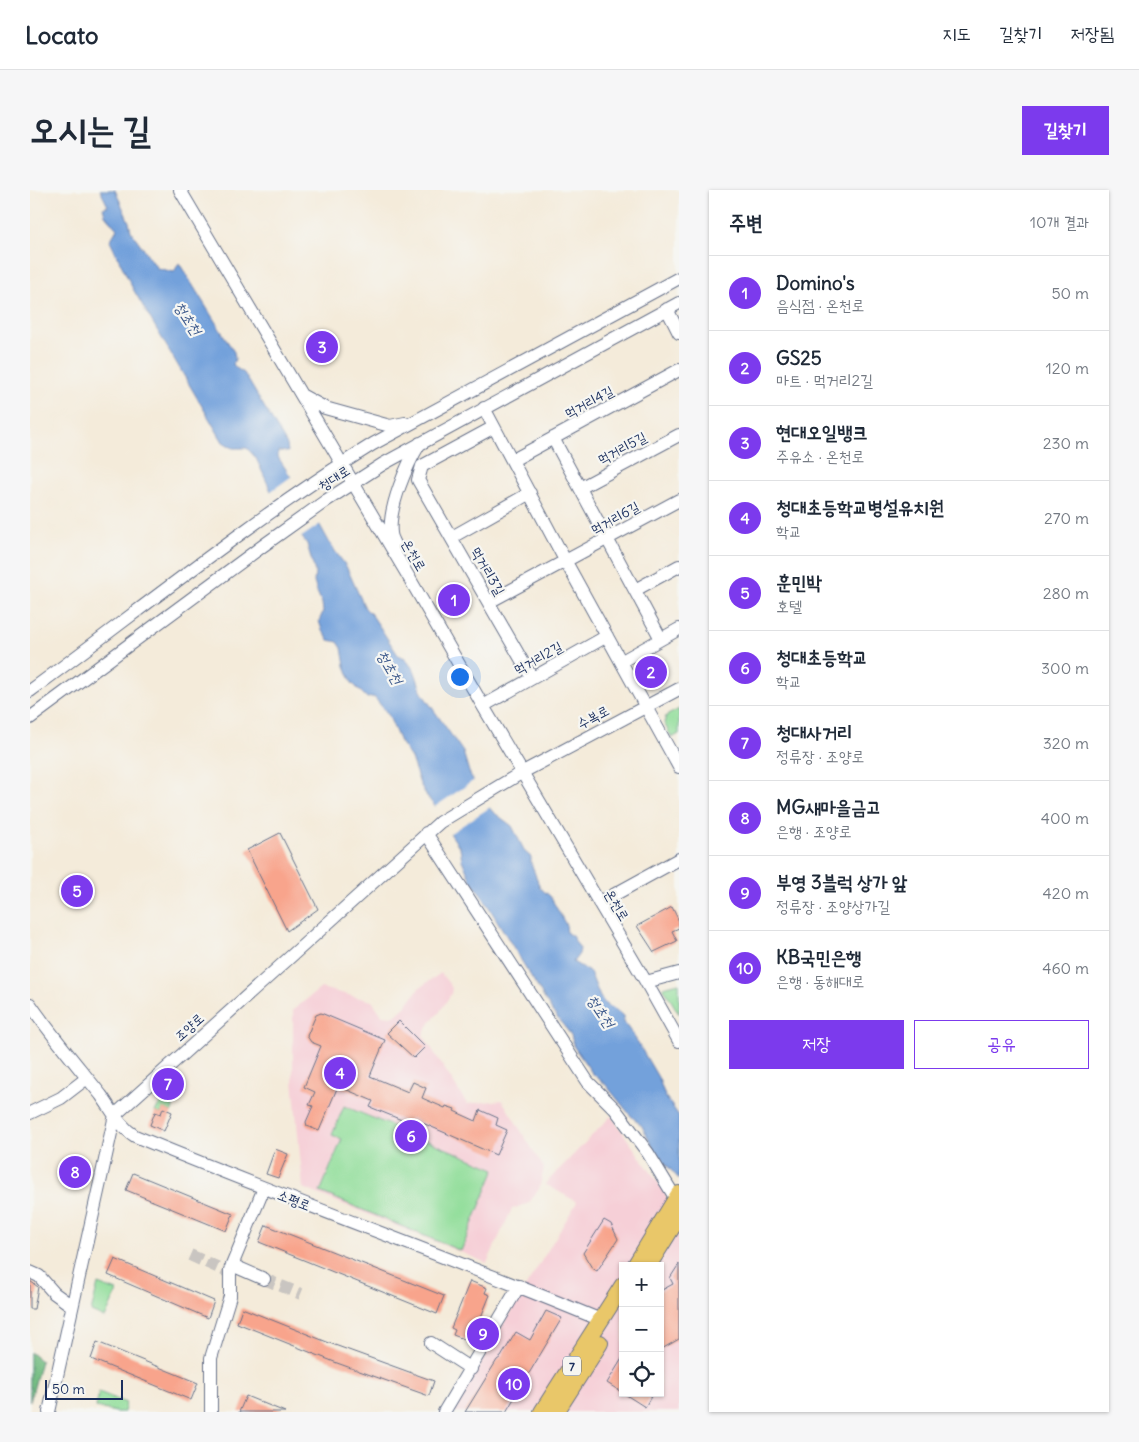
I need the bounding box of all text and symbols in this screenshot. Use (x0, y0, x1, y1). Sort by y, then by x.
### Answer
text: Locato (25, 20, 99, 50)
text: 지도 (942, 22, 971, 45)
text: 길찾기 (999, 22, 1043, 45)
text: 저장됨 (1071, 22, 1114, 45)
button: 길찾기 (1022, 106, 1109, 155)
text: 오시는 길 (30, 107, 151, 151)
text: 주변 (729, 209, 763, 236)
text: 10개 결과 (1030, 212, 1089, 232)
text: Domino's (776, 271, 855, 295)
text: 1 (742, 283, 748, 303)
text: 50 m (1051, 283, 1089, 303)
text: 음식점 · 온천로 (776, 295, 864, 315)
water label: 청초천 (170, 298, 207, 340)
pin: 3 (306, 328, 338, 366)
text: GS25 (776, 346, 822, 370)
text: 2 (741, 358, 749, 378)
text: 120 m (1046, 358, 1089, 378)
text: 마트 · 먹거리2길 (776, 370, 873, 390)
street label: 먹거리4길 (561, 381, 617, 422)
text: 현대오일뱅크 (776, 420, 868, 444)
street label: 먹거리5길 (594, 427, 650, 468)
text: 3 (740, 433, 750, 453)
text: 230 m (1043, 433, 1089, 453)
text: 주유소 · 온천로 (776, 446, 864, 466)
street label: 청대로 (315, 461, 353, 495)
text: 청대초등학교병설유치원 (776, 495, 944, 519)
street label: 먹거리6길 (587, 497, 643, 539)
text: 4 (740, 508, 750, 528)
text: 270 m (1044, 508, 1089, 528)
text: 학교 (776, 521, 802, 541)
street label: 온천로 (398, 536, 430, 574)
street label: 먹거리3길 (467, 544, 509, 599)
text: 훈민박 (776, 570, 822, 594)
pin: 1 (438, 581, 470, 619)
text: 5 (740, 583, 750, 603)
text: 280 m (1043, 583, 1089, 603)
text: 호텔 (776, 596, 802, 616)
street label: 먹거리2길 (511, 637, 566, 679)
text: 청대초등학교 (776, 645, 868, 669)
water label: 청초천 (373, 647, 408, 689)
pin: 2 (635, 653, 667, 691)
text: 6 (740, 658, 750, 678)
text: 300 m (1041, 658, 1089, 678)
your location (447, 664, 473, 690)
text: 학교 (776, 671, 802, 691)
street label: 수복로 (574, 701, 612, 733)
text: 청대사거리 (776, 720, 852, 744)
text: 7 (741, 733, 749, 753)
text: 320 m (1043, 733, 1089, 753)
text: 정류장 · 조양로 (776, 746, 864, 766)
text: MG새마을금고 (776, 795, 882, 819)
text: 8 (740, 808, 750, 828)
text: 400 m (1041, 808, 1089, 828)
text: 은행 · 조양로 (776, 821, 852, 841)
text: 부영 3블럭 상가 앞 (776, 870, 907, 894)
pin: 5 (61, 872, 93, 910)
text: 9 (740, 883, 750, 903)
text: 420 m (1043, 883, 1089, 903)
street label: 온천로 (601, 886, 633, 924)
text: 정류장 · 조양상가길 (776, 896, 890, 916)
text: KB국민은행 (776, 945, 861, 969)
text: 10 (737, 958, 753, 978)
text: 460 m (1042, 958, 1089, 978)
text: 은행 · 동해대로 (776, 971, 864, 991)
water label: 청초천 (583, 991, 620, 1033)
street label: 조양로 (170, 1009, 208, 1045)
button: 저장 (729, 1020, 904, 1069)
button: 공유 (914, 1020, 1089, 1069)
pin: 4 (324, 1054, 356, 1092)
pin: 7 (152, 1065, 184, 1103)
pin: 6 (395, 1117, 427, 1155)
pin: 8 (59, 1153, 91, 1191)
street label: 소평로 (275, 1186, 313, 1214)
map controls (619, 1262, 664, 1397)
button: + (619, 1262, 664, 1307)
button: − (619, 1307, 664, 1352)
pin: 9 (467, 1315, 499, 1353)
button: locate (619, 1352, 664, 1397)
road number: 7 (563, 1356, 581, 1376)
pin: 10 (498, 1365, 530, 1403)
scale bar (45, 1377, 122, 1400)
text: 50 m (52, 1380, 85, 1398)

